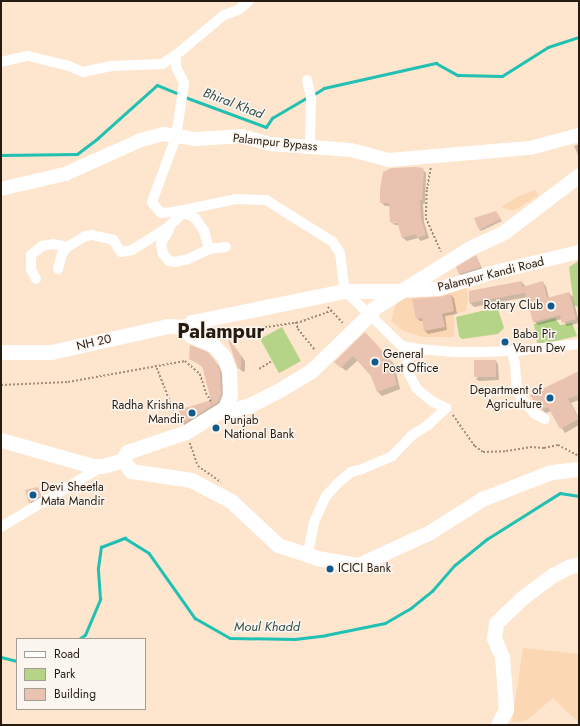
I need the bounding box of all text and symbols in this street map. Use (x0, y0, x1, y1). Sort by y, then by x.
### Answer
water label: Bhiral Khad (201, 85, 265, 123)
street label: Palampur Bypass (232, 131, 318, 155)
street label: Palampur Kandi Road (436, 255, 546, 295)
place label: Rotary Club (484, 299, 543, 313)
marker: Rotary Club (546, 301, 556, 311)
district label: Palampur (177, 319, 265, 343)
place label: Baba Pir Varun Dev (513, 328, 565, 356)
street label: NH 20 (75, 332, 113, 354)
marker: Baba Pir Varun Dev (500, 337, 510, 347)
place label: General Post Office (383, 348, 438, 376)
marker: General Post Office (370, 357, 380, 367)
place label: Department of Agriculture (470, 384, 542, 412)
marker: Department of Agriculture (545, 393, 555, 403)
place label: Radha Krishna Mandir (112, 399, 184, 427)
marker: Radha Krishna Mandir (187, 408, 197, 418)
place label: Punjab National Bank (224, 414, 294, 442)
marker: Punjab National Bank (211, 423, 221, 433)
place label: Devi Sheetla Mata Mandir (41, 481, 105, 509)
marker: Devi Sheetla Mata Mandir (28, 490, 38, 500)
place label: ICICI Bank (338, 562, 391, 576)
marker: ICICI Bank (325, 564, 335, 574)
water label: Moul Khadd (234, 619, 300, 635)
legend (16, 638, 146, 710)
text: Road (54, 645, 80, 663)
text: Park (54, 665, 75, 683)
text: Building (54, 685, 96, 703)

